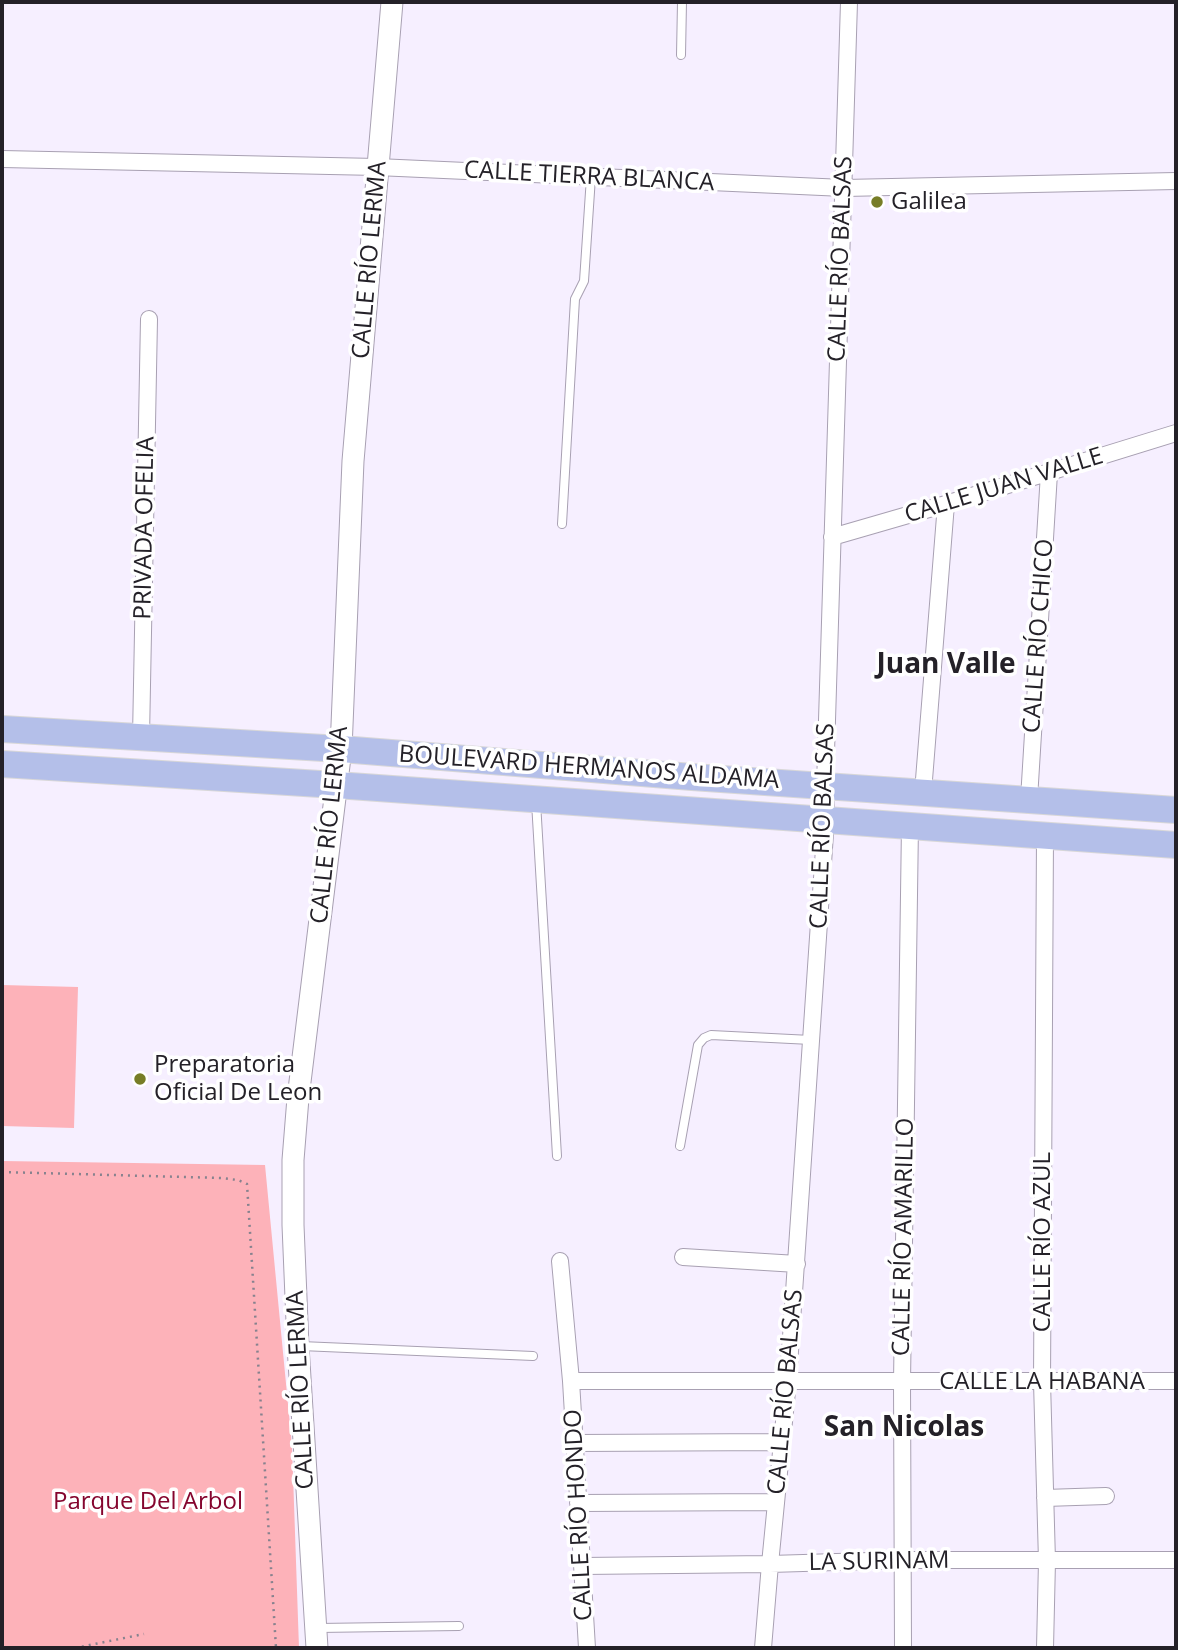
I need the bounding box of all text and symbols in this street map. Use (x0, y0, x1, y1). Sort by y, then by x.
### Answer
street label: CALLE TIERRA BLANCA (463, 156, 715, 198)
street label: CALLE RÍO BALSAS (823, 156, 859, 362)
street label: CALLE RÍO LERMA (347, 160, 393, 360)
place label: Galilea (891, 188, 967, 216)
marker: Galilea (869, 194, 885, 210)
street label: PRIVADA OFELIA (129, 436, 161, 620)
street label: CALLE JUAN VALLE (901, 442, 1107, 530)
street label: CALLE RÍO CHICO (1018, 538, 1060, 734)
district label: Juan Valle (876, 648, 1016, 682)
street label: CALLE RÍO BALSAS (805, 723, 841, 929)
street label: CALLE RÍO LERMA (305, 725, 355, 925)
street label: BOULEVARD HERMANOS ALDAMA (398, 740, 780, 796)
place label: Preparatoria Oficial De Leon (154, 1051, 322, 1107)
marker: Preparatoria Oficial De Leon (132, 1071, 148, 1087)
street label: CALLE RÍO AMARILLO (888, 1118, 920, 1356)
street label: CALLE RÍO AZUL (1029, 1152, 1057, 1332)
street label: CALLE RÍO BALSAS (763, 1288, 809, 1496)
street label: CALLE RÍO LERMA (281, 1290, 321, 1490)
street label: CALLE LA HABANA (939, 1368, 1145, 1396)
street label: CALLE RÍO HONDO (559, 1408, 599, 1622)
district label: San Nicolas (824, 1411, 984, 1445)
park label: Parque Del Arbol (53, 1488, 243, 1516)
street label: LA SURINAM (808, 1546, 950, 1578)

